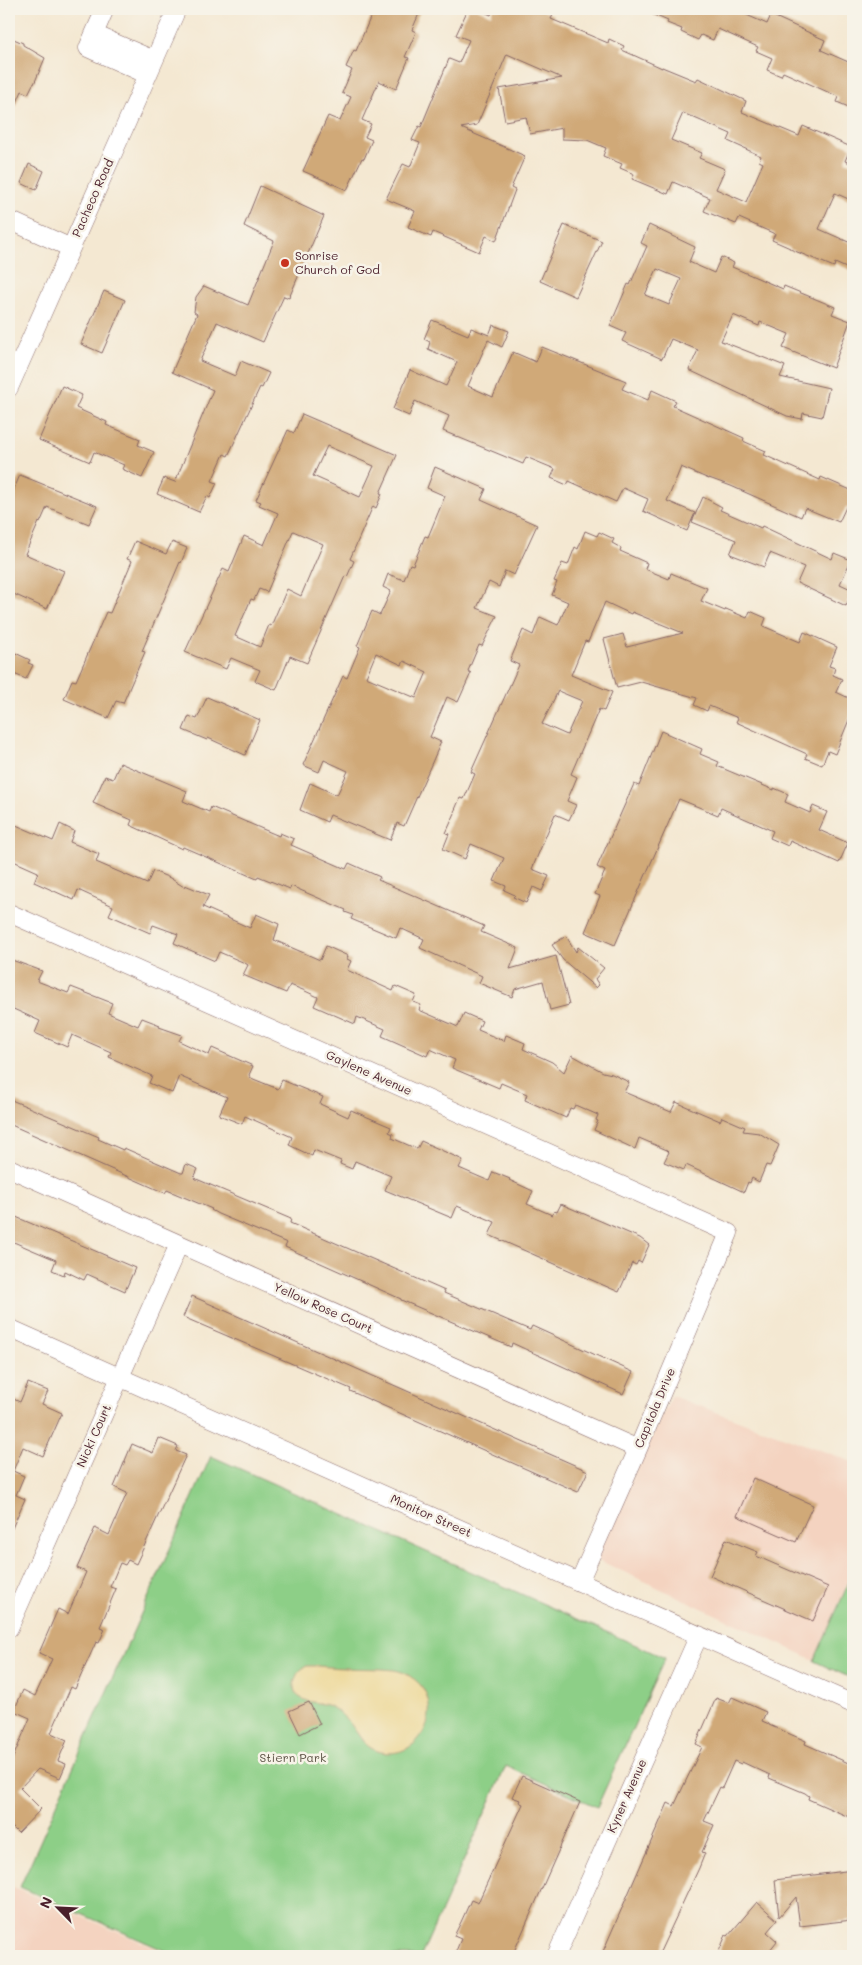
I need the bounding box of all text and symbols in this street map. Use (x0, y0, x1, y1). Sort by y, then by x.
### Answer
street label: Pacheco Road (68, 156, 117, 239)
place label: Sonrise Church of God (295, 247, 380, 277)
marker: Sonrise Church of God (279, 257, 291, 269)
street label: Gaylene Avenue (324, 1046, 415, 1098)
street label: Yellow Rose Court (271, 1278, 376, 1336)
street label: Capitola Drive (630, 1365, 678, 1450)
street label: Nicki Court (72, 1402, 114, 1469)
street label: Monitor Street (388, 1490, 475, 1540)
park label: Stiern Park (260, 1749, 326, 1765)
street label: Kyner Avenue (603, 1756, 649, 1835)
north arrow (32, 1882, 82, 1932)
text: N (35, 1894, 57, 1911)

